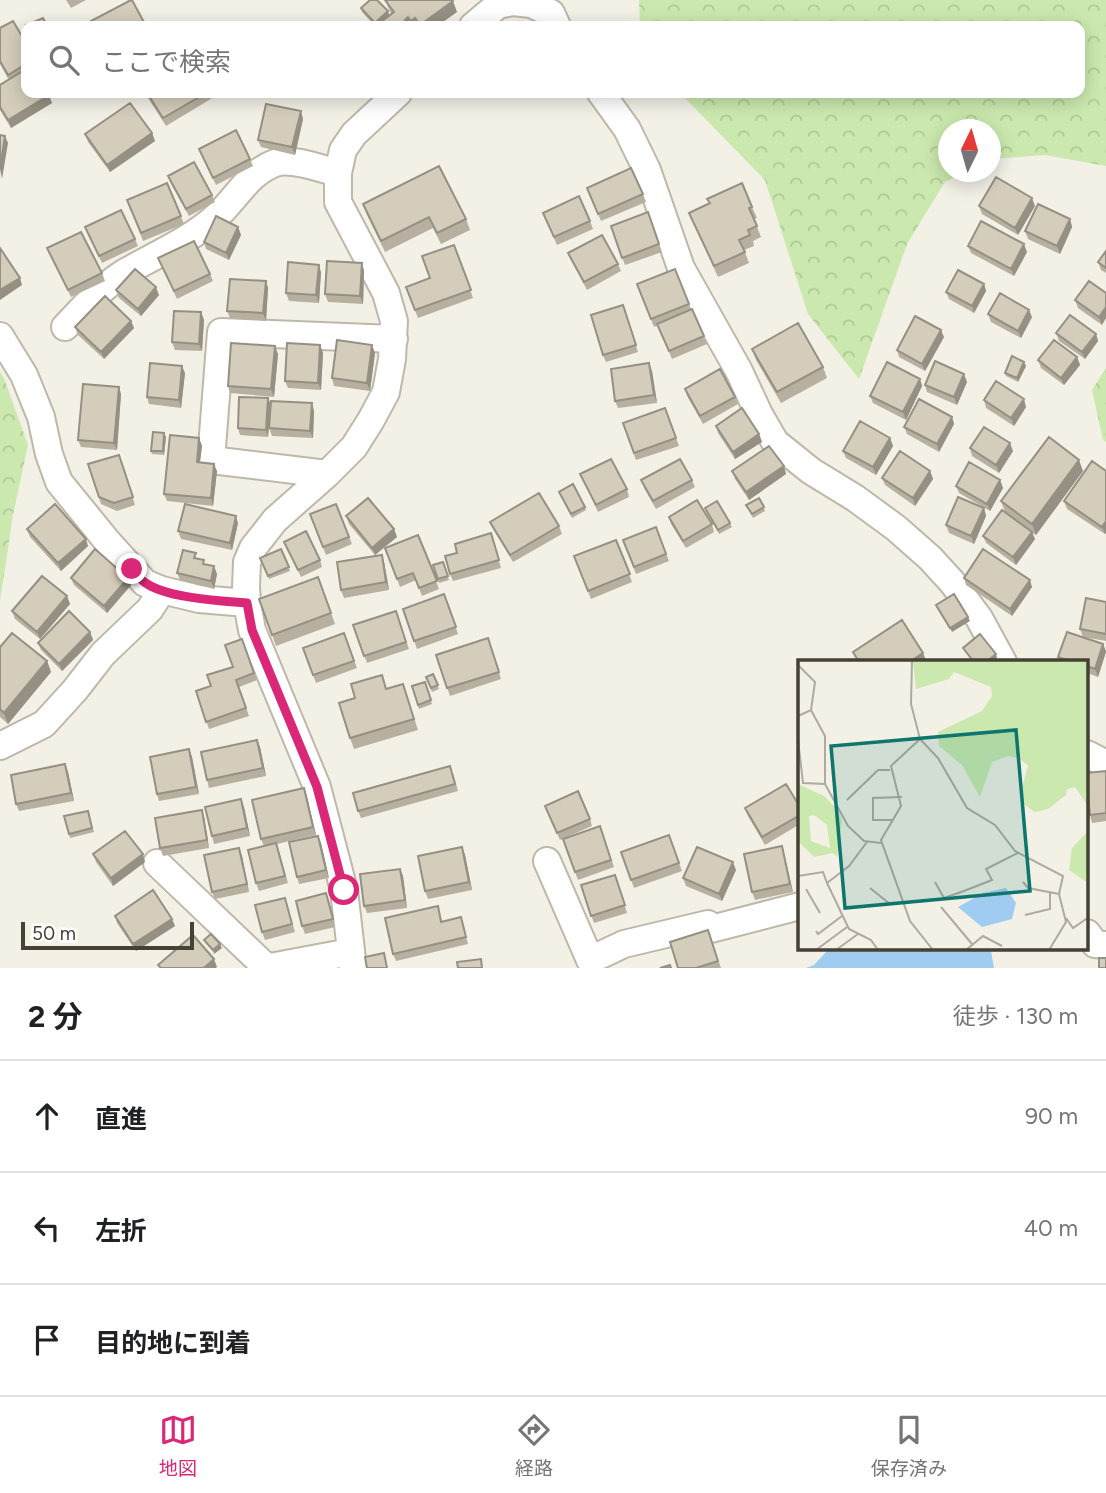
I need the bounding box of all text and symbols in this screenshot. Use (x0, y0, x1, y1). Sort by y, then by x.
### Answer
search box (21, 21, 1085, 98)
icon: search (45, 41, 83, 79)
text: ここで検索 (101, 46, 231, 78)
north arrow (938, 119, 1001, 182)
route end (116, 553, 147, 584)
inset map (798, 660, 1088, 950)
route start (328, 874, 359, 905)
scale bar (21, 919, 194, 951)
text: 50 m (32, 922, 76, 945)
text: 2 分 (28, 998, 83, 1035)
text: 徒歩 · 130 m (953, 1002, 1078, 1030)
icon: ahead (28, 1097, 66, 1135)
text: 90 m (1025, 1102, 1078, 1130)
text: 直進 (95, 1103, 147, 1135)
icon: left (28, 1209, 66, 1247)
text: 40 m (1024, 1214, 1078, 1242)
text: 左折 (95, 1215, 147, 1247)
icon: arrive (28, 1321, 66, 1359)
text: 目的地に到着 (95, 1327, 251, 1359)
tab: 地図 (159, 1411, 197, 1480)
tab: 経路 (515, 1411, 553, 1480)
tab: 保存済み (871, 1411, 947, 1480)

